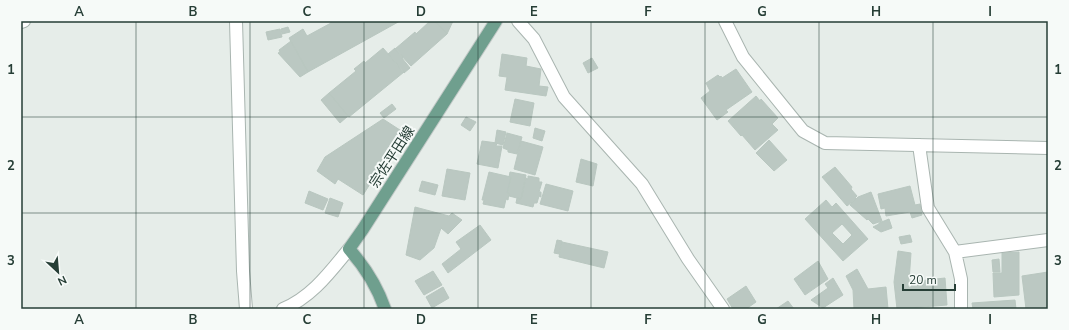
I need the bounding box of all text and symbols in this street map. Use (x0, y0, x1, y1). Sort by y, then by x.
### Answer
text: A (74, 3, 84, 21)
text: B (189, 3, 198, 21)
text: C (303, 3, 312, 21)
text: D (416, 3, 426, 21)
text: E (530, 3, 538, 21)
text: F (644, 3, 652, 21)
text: G (757, 3, 767, 21)
text: H (871, 3, 881, 21)
text: I (988, 3, 992, 21)
text: 1 (7, 61, 15, 79)
text: 1 (1054, 61, 1062, 79)
street label: 宗佐平田線 (365, 122, 419, 192)
text: 2 (7, 157, 15, 175)
text: 2 (1054, 157, 1062, 175)
text: 3 (7, 252, 15, 270)
north arrow (38, 252, 78, 292)
text: 3 (1054, 252, 1062, 270)
scale bar (903, 266, 955, 292)
text: N (55, 272, 69, 289)
text: 20 m (909, 272, 937, 288)
text: A (74, 311, 84, 329)
text: B (189, 311, 198, 329)
text: C (303, 311, 312, 329)
text: D (416, 311, 426, 329)
text: E (530, 311, 538, 329)
text: F (644, 311, 652, 329)
text: G (757, 311, 767, 329)
text: H (871, 311, 881, 329)
text: I (988, 311, 992, 329)

